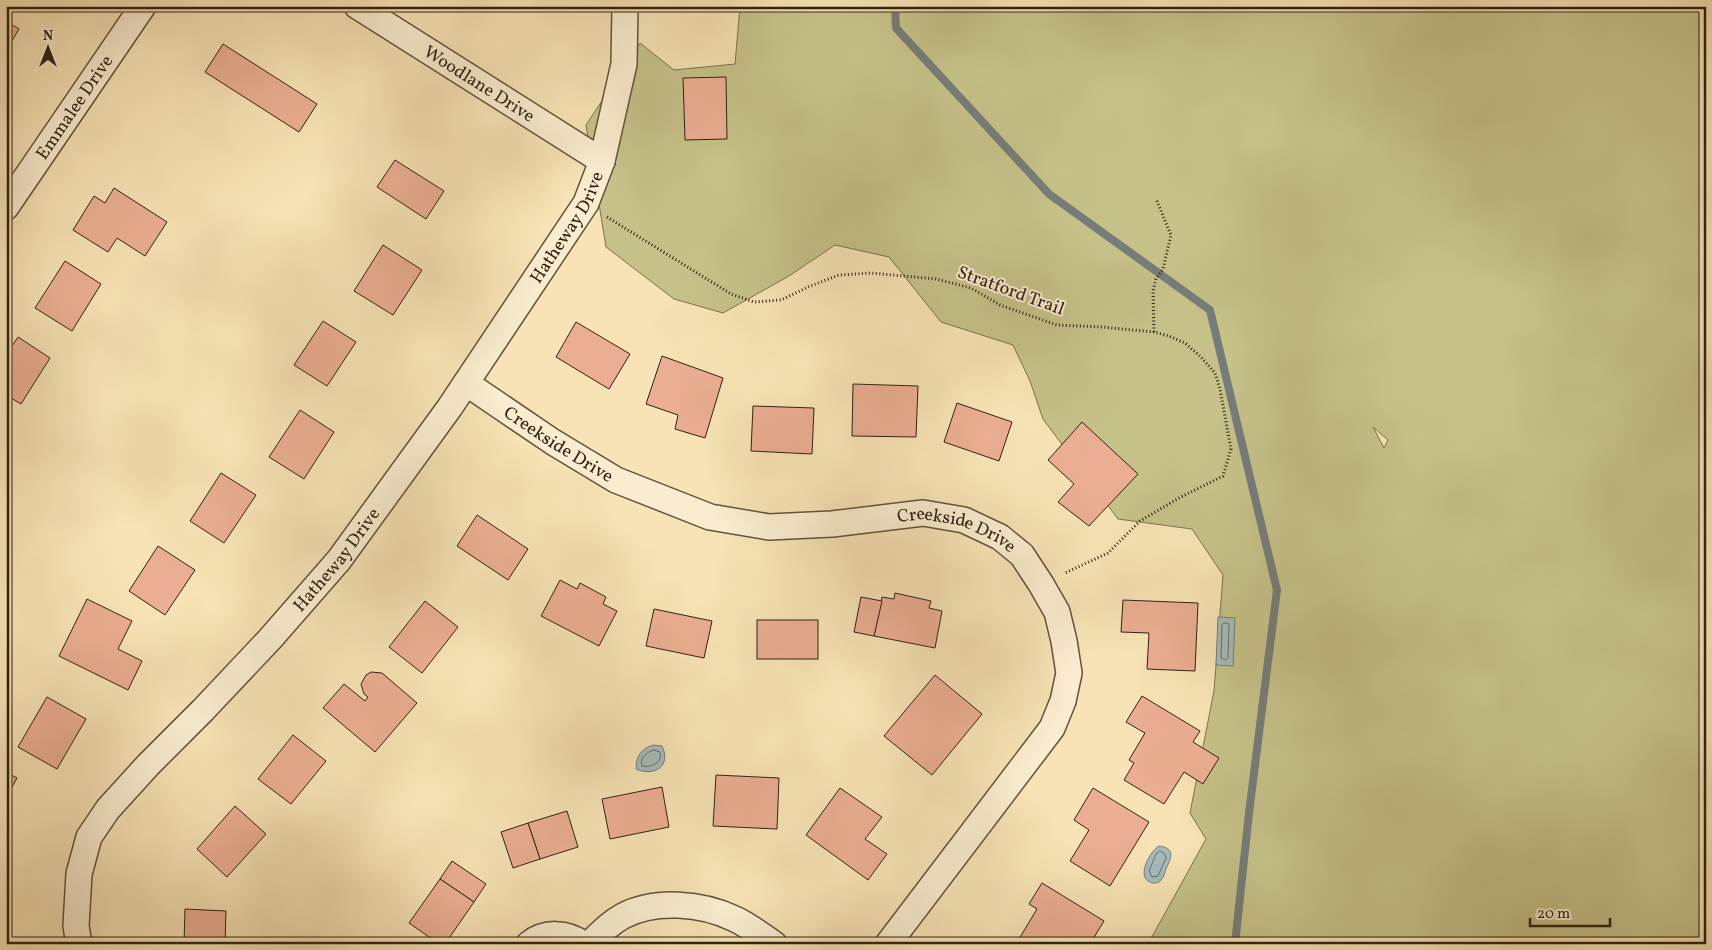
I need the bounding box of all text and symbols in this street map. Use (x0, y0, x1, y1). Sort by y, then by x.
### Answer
north arrow (22, 22, 72, 72)
text: N (43, 27, 53, 46)
street label: Woodlane Drive (418, 40, 539, 129)
street label: Emmalee Drive (31, 51, 120, 165)
street label: Hatheway Drive (525, 168, 611, 289)
street label: Stratford Trail (953, 260, 1068, 322)
street label: Creekside Drive (498, 401, 618, 489)
street label: Creekside Drive (896, 502, 1021, 559)
street label: Hatheway Drive (288, 503, 387, 618)
scale bar (1530, 895, 1610, 927)
text: 20 m (1537, 904, 1570, 925)

